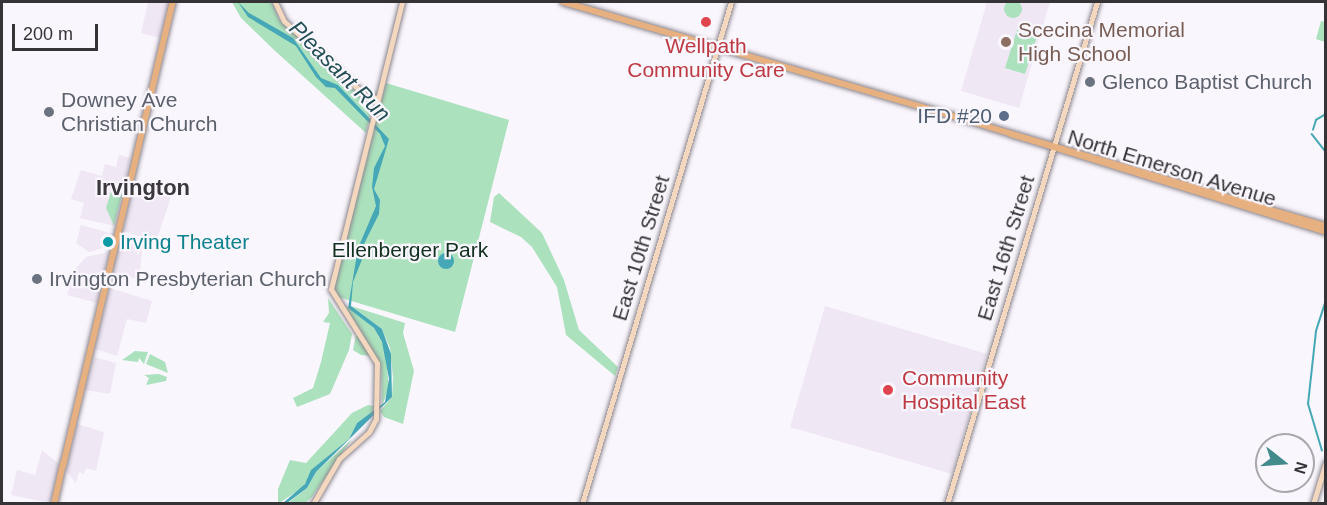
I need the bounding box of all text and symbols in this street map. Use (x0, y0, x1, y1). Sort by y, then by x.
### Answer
scale bar (15, 12, 100, 50)
marker: Wellpath Community Care (697, 13, 715, 31)
water label: Pleasant Run (284, 15, 396, 127)
place label: Scecina Memorial High School (1018, 17, 1185, 67)
text: 200 m (23, 24, 73, 44)
place label: Wellpath Community Care (627, 33, 785, 83)
marker: Scecina Memorial High School (999, 35, 1013, 49)
place label: Glenco Baptist Church (1102, 69, 1312, 95)
marker: Glenco Baptist Church (1083, 75, 1097, 89)
place label: Downey Ave Christian Church (61, 87, 217, 137)
place label: IFD #20 (917, 103, 992, 129)
marker: Downey Ave Christian Church (42, 105, 56, 119)
marker: IFD #20 (997, 109, 1011, 123)
street label: North Emerson Avenue (1064, 124, 1280, 212)
street label: East 10th Street (607, 172, 675, 324)
street label: East 16th Street (972, 172, 1040, 324)
district label: Irvington (96, 175, 190, 201)
place label: Irving Theater (120, 229, 250, 255)
marker: Irving Theater (101, 235, 115, 249)
park label: Ellenberger Park (332, 237, 488, 263)
place label: Irvington Presbyterian Church (49, 266, 327, 292)
marker: Irvington Presbyterian Church (30, 272, 44, 286)
place label: Community Hospital East (902, 365, 1026, 415)
marker: Community Hospital East (879, 381, 897, 399)
north arrow (1255, 433, 1315, 493)
text: N (1291, 460, 1311, 476)

